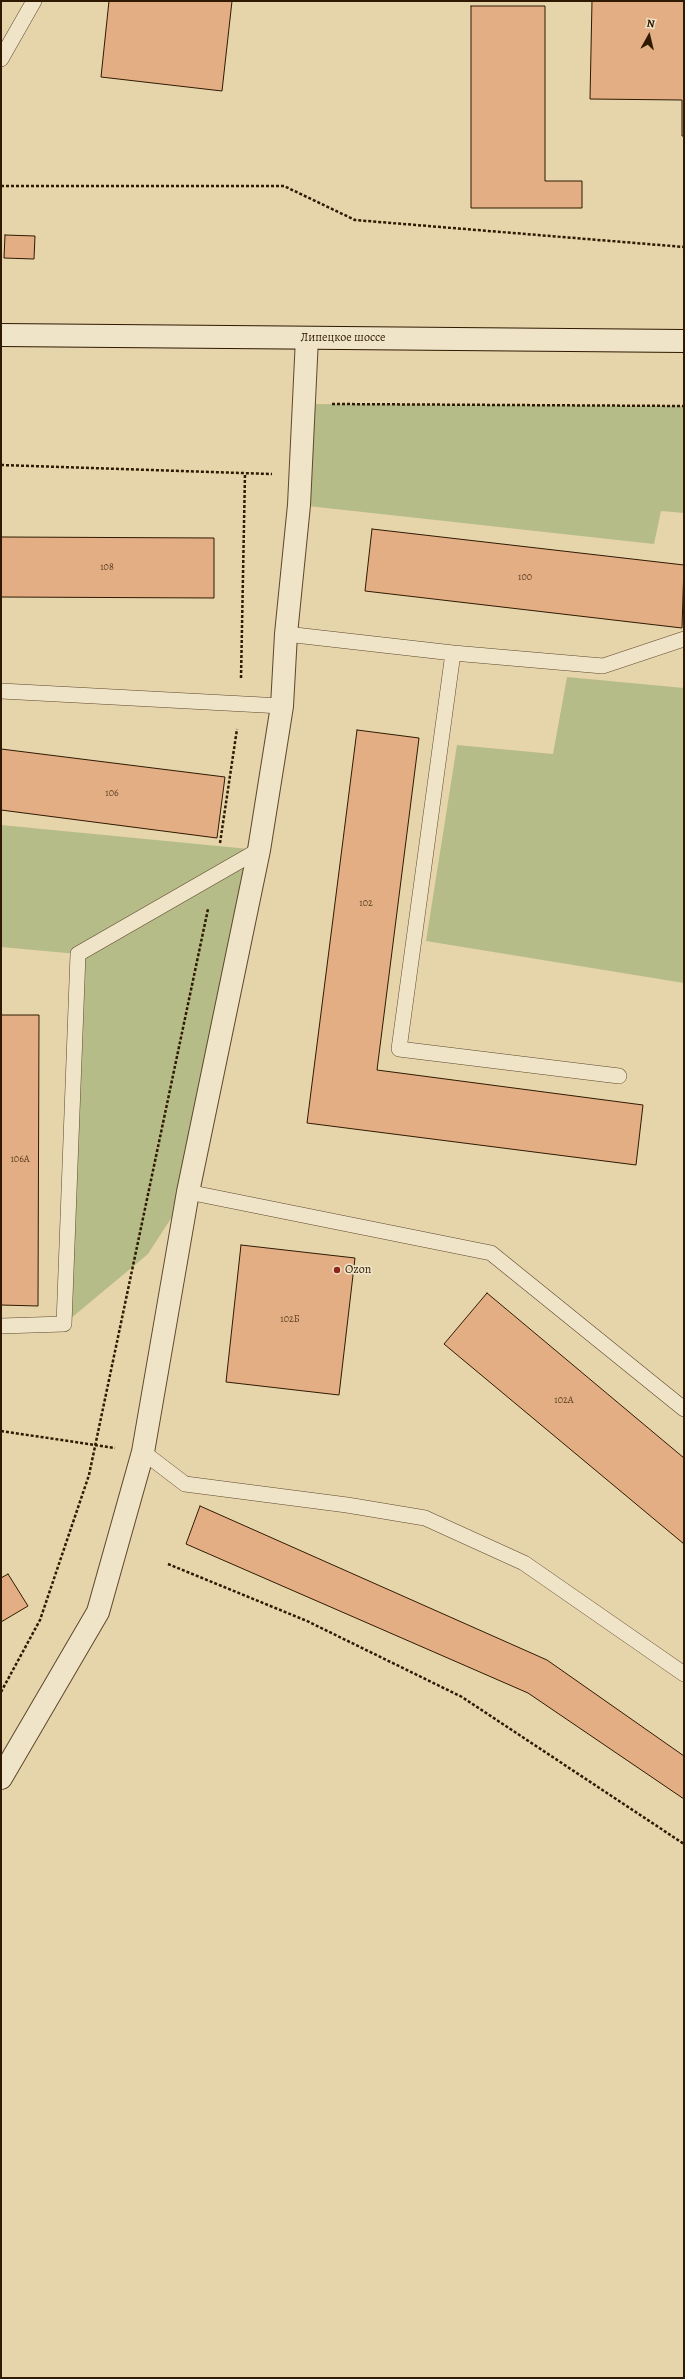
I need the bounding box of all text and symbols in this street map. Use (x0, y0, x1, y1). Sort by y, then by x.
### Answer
north arrow (629, 16, 669, 56)
text: N (646, 16, 656, 32)
street label: Липецкое шоссе (301, 331, 385, 345)
house number: 108 (100, 562, 114, 574)
house number: 100 (518, 572, 532, 584)
house number: 106 (105, 788, 119, 800)
house number: 102 (359, 898, 373, 910)
house number: 106А (10, 1154, 30, 1166)
place label: Ozon (345, 1263, 371, 1277)
marker: Ozon (332, 1265, 342, 1275)
house number: 102Б (280, 1314, 300, 1326)
house number: 102А (554, 1395, 574, 1407)

